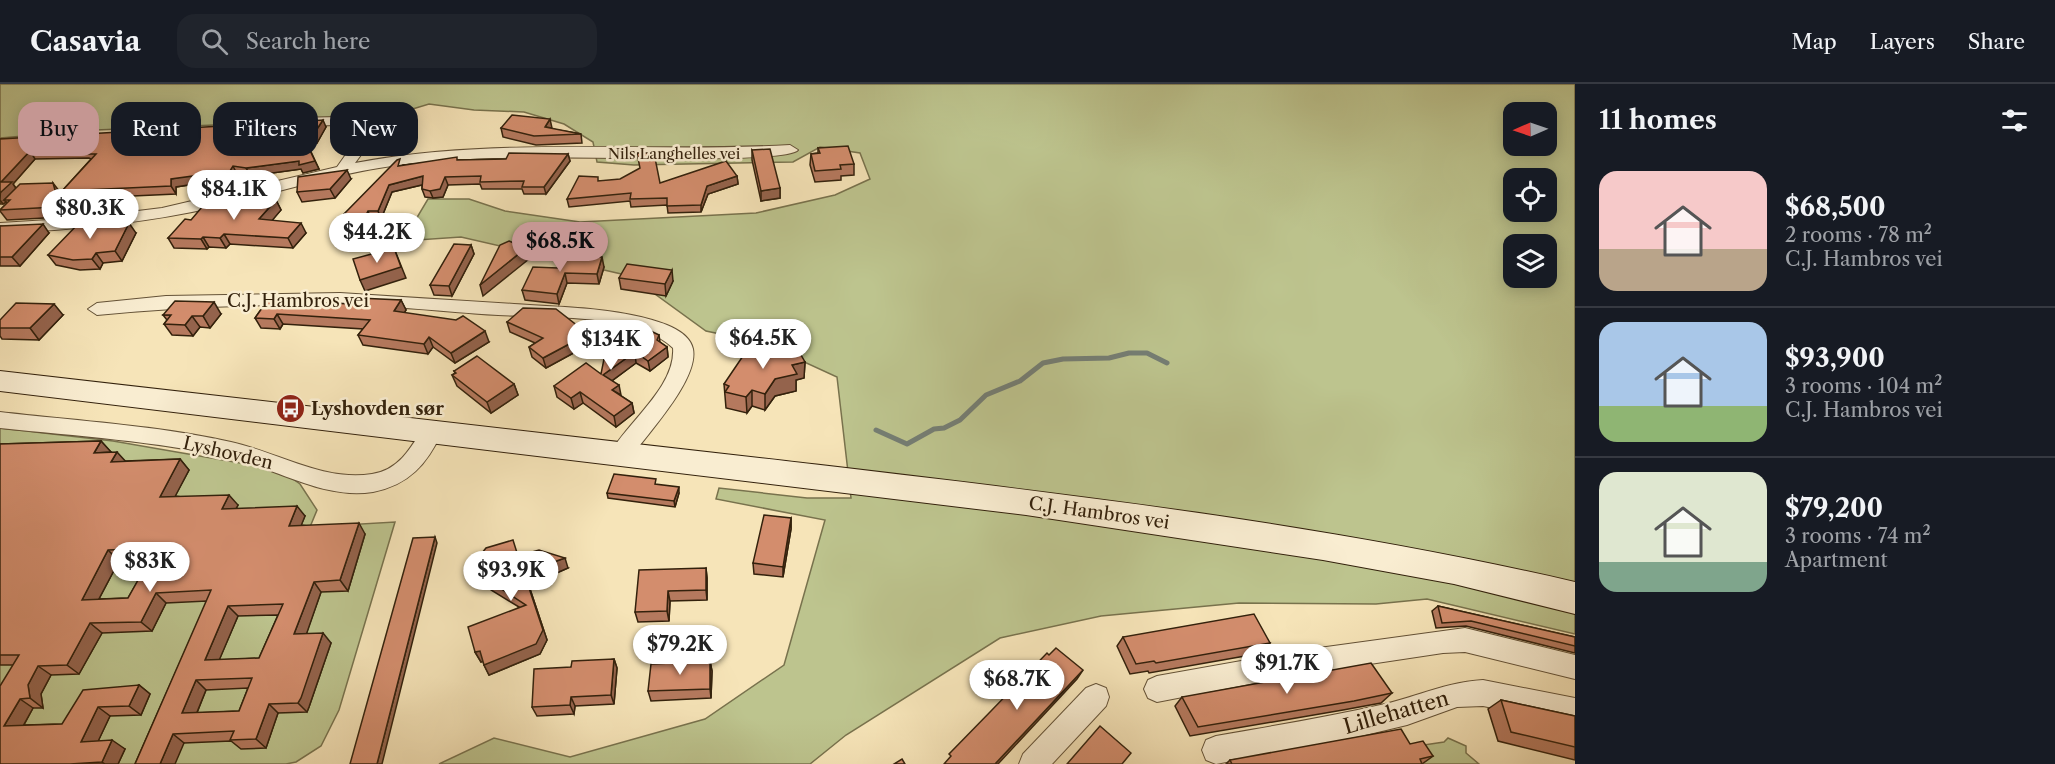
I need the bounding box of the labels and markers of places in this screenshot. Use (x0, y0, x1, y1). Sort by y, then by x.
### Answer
pin: $84.1K (185, 170, 283, 221)
pin: $80.3K (41, 189, 139, 240)
pin: $44.2K (328, 213, 426, 264)
pin: $68.5K (511, 222, 609, 273)
pin: $64.5K (714, 319, 812, 370)
pin: $134K (569, 320, 653, 371)
bus stop icon: Lyshovden sør (274, 393, 306, 425)
place label: Lyshovden sør (311, 398, 444, 420)
pin: $83K (114, 542, 186, 593)
pin: $93.9K (462, 551, 560, 602)
pin: $79.2K (631, 625, 729, 676)
pin: $91.7K (1238, 644, 1336, 695)
pin: $68.7K (968, 660, 1066, 711)

